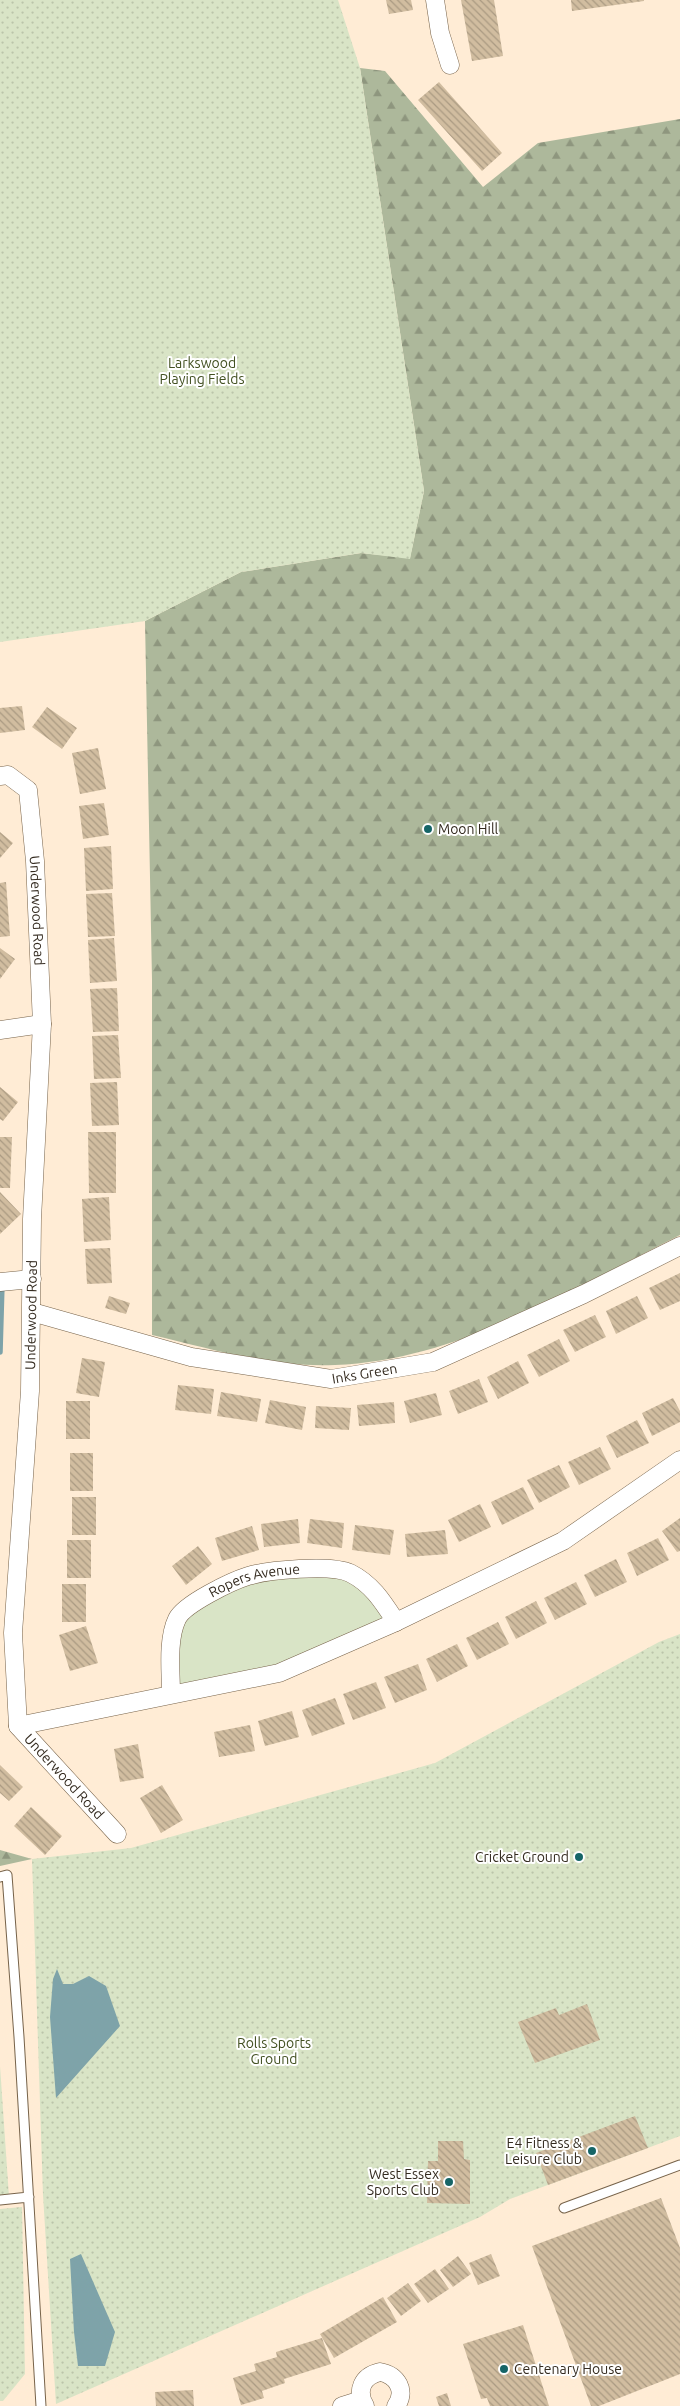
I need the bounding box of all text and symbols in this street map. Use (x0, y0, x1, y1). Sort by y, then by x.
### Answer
park label: Larkswood Playing Fields (159, 355, 245, 387)
place label: Moon Hill (438, 821, 499, 837)
marker: Moon Hill (422, 823, 434, 835)
street label: Underwood Road (27, 855, 47, 966)
street label: Underwood Road (22, 1260, 40, 1370)
street label: Inks Green (331, 1360, 398, 1387)
street label: Ropers Avenue (206, 1561, 300, 1601)
street label: Underwood Road (21, 1730, 107, 1822)
place label: Cricket Ground (475, 1849, 569, 1865)
marker: Cricket Ground (573, 1851, 585, 1863)
park label: Rolls Sports Ground (237, 2035, 311, 2067)
place label: E4 Fitness & Leisure Club (505, 2135, 583, 2167)
marker: E4 Fitness & Leisure Club (586, 2145, 598, 2157)
place label: West Essex Sports Club (367, 2166, 439, 2198)
marker: West Essex Sports Club (443, 2176, 455, 2188)
place label: Centenary House (514, 2361, 622, 2377)
marker: Centenary House (498, 2363, 510, 2375)

